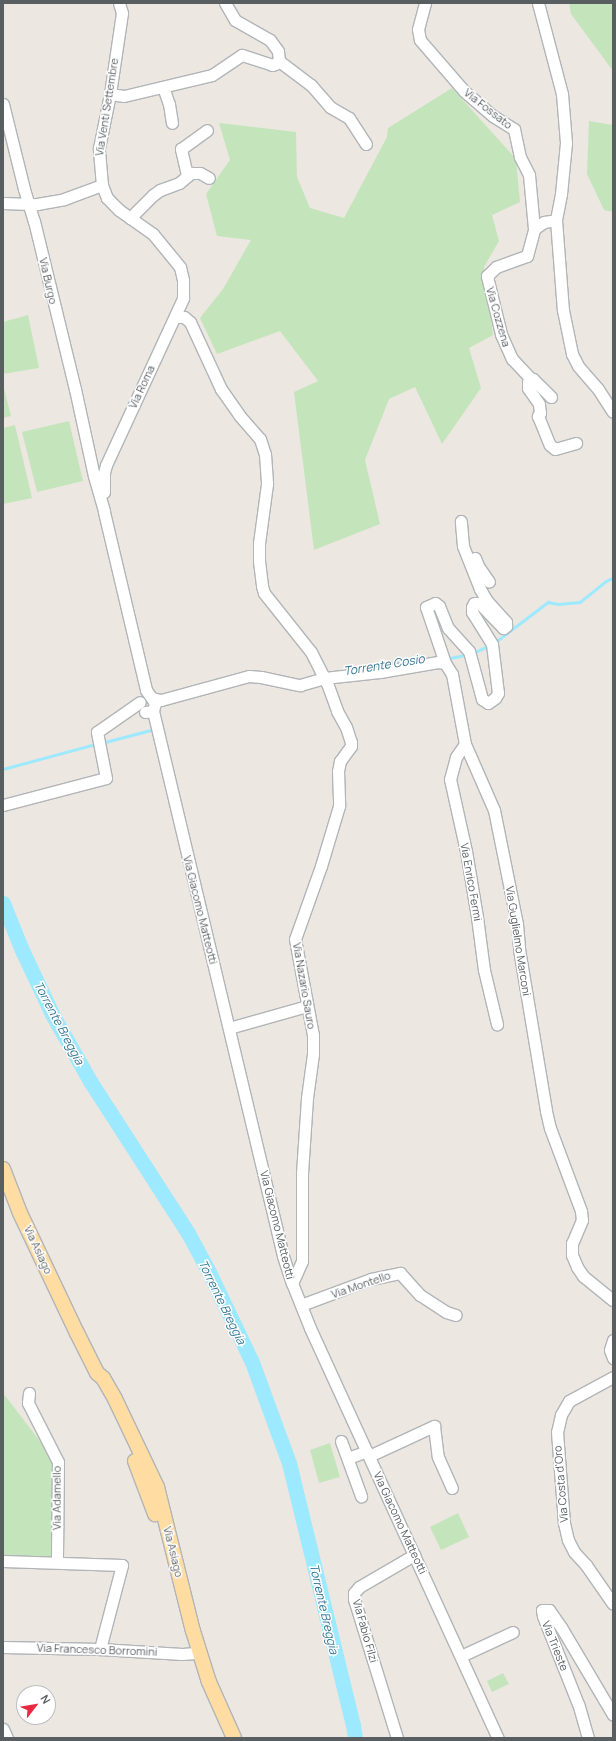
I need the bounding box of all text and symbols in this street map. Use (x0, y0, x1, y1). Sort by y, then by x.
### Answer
street label: Via Venti Settembre (93, 57, 121, 157)
street label: Via Fossato (461, 86, 515, 132)
street label: Via Burgo (36, 256, 60, 306)
street label: Via Cozzena (483, 286, 513, 348)
street label: Via Roma (126, 363, 158, 411)
water label: Torrente Cosio (343, 652, 425, 678)
street label: Via Enrico Fermi (458, 842, 484, 922)
street label: Via Giacomo Matteotti (180, 854, 220, 966)
street label: Via Guglielmo Marconi (503, 885, 533, 997)
street label: Via Nazario Sauro (290, 942, 318, 1030)
water label: Torrente Breggia (31, 979, 87, 1067)
street label: Via Giacomo Matteotti (257, 1169, 297, 1281)
street label: Via Asiago (21, 1224, 55, 1276)
water label: Torrente Breggia (195, 1257, 249, 1347)
street label: Via Montello (330, 1269, 392, 1301)
street label: Via Costa d'Oro (551, 1445, 571, 1523)
street label: Via Adamello (50, 1466, 64, 1530)
street label: Via Giacomo Matteotti (370, 1470, 430, 1576)
street label: Via Asiago (160, 1525, 186, 1579)
water label: Torrente Breggia (307, 1563, 341, 1655)
street label: Via Fabio Filzi (350, 1598, 380, 1664)
street label: Via Trieste (539, 1619, 571, 1673)
street label: Via Francesco Borromini (37, 1641, 157, 1659)
north arrow (16, 1685, 56, 1725)
text: N (37, 1692, 54, 1706)

